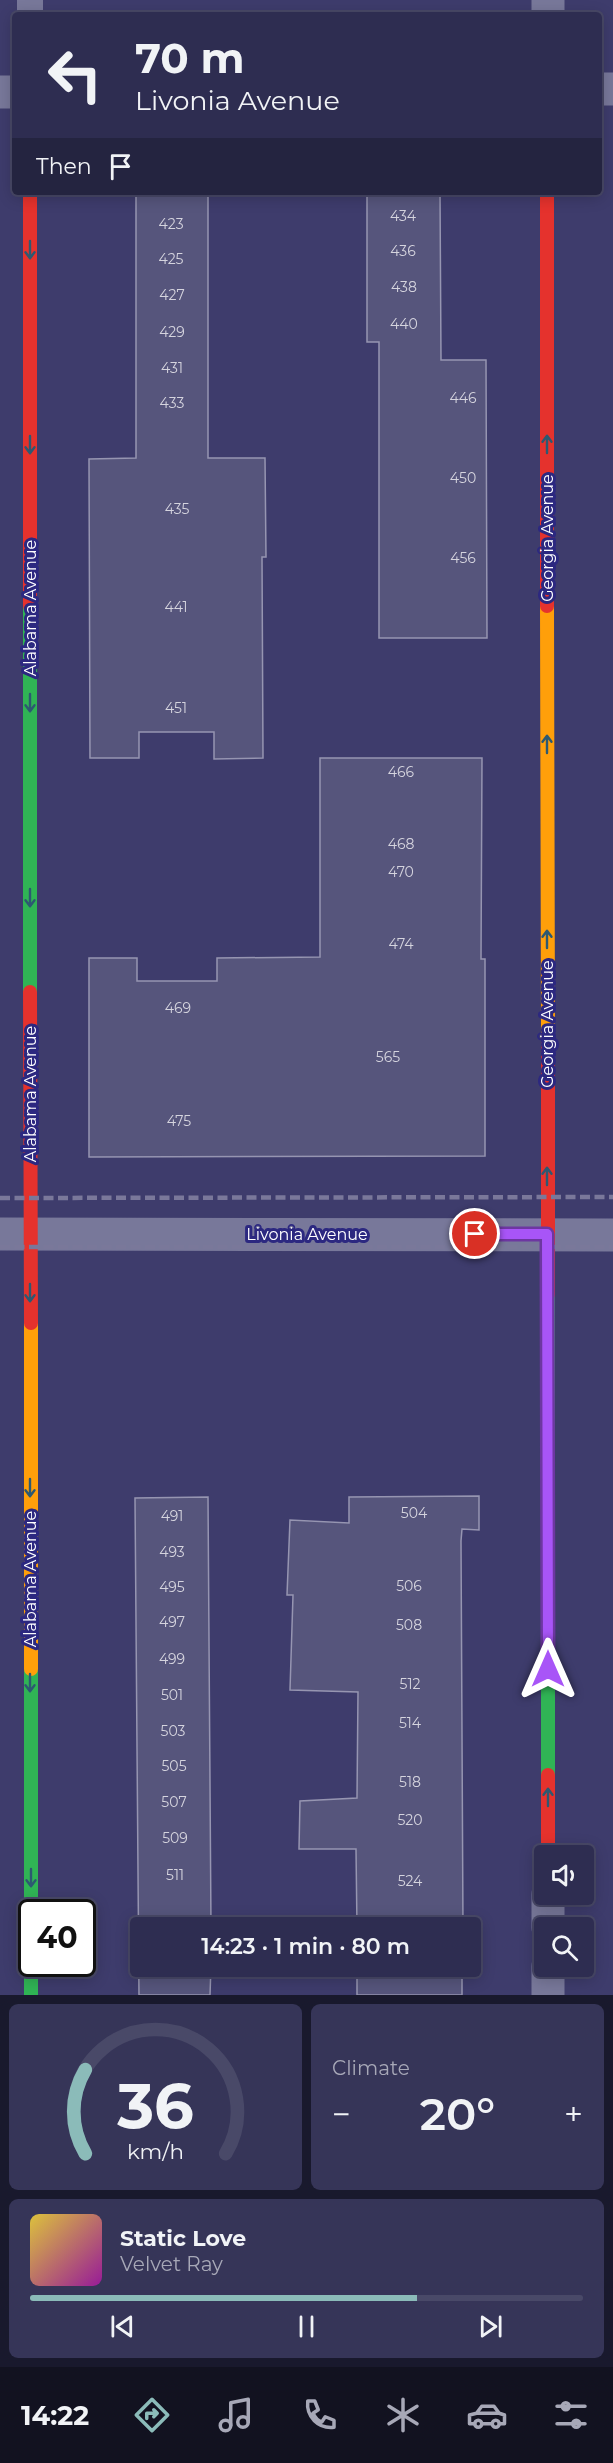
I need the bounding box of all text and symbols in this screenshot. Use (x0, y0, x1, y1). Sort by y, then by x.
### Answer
text: 70 m (135, 32, 245, 84)
icon: left (36, 36, 114, 114)
text: Livonia Avenue (135, 84, 340, 117)
icon: arrive (104, 150, 137, 183)
text: Then (36, 153, 92, 180)
house number: 434 (390, 207, 417, 225)
house number: 423 (158, 215, 184, 233)
one-way arrow (24, 240, 36, 260)
house number: 436 (390, 242, 416, 260)
house number: 425 (158, 250, 184, 268)
house number: 438 (391, 278, 417, 296)
house number: 427 (159, 286, 185, 304)
house number: 440 (390, 315, 418, 333)
house number: 429 (159, 323, 185, 341)
house number: 431 (161, 359, 183, 377)
house number: 446 (449, 389, 477, 407)
house number: 433 (160, 394, 184, 412)
one-way arrow (541, 434, 553, 454)
one-way arrow (24, 435, 36, 455)
house number: 450 (450, 469, 476, 487)
street label: Georgia Avenue (538, 474, 557, 602)
house number: 435 (165, 500, 189, 518)
street label: Alabama Avenue (21, 540, 40, 676)
house number: 456 (450, 549, 476, 567)
house number: 441 (164, 598, 188, 616)
one-way arrow (24, 693, 36, 713)
house number: 451 (165, 699, 187, 717)
one-way arrow (541, 734, 553, 754)
house number: 466 (388, 763, 415, 781)
house number: 468 (388, 835, 414, 853)
house number: 470 (388, 863, 414, 881)
one-way arrow (24, 888, 36, 908)
one-way arrow (541, 929, 553, 949)
house number: 474 (388, 935, 414, 953)
street label: Georgia Avenue (538, 960, 557, 1088)
house number: 469 (165, 999, 191, 1017)
street label: Alabama Avenue (21, 1026, 40, 1162)
house number: 565 (376, 1048, 400, 1066)
house number: 475 (167, 1112, 191, 1130)
one-way arrow (541, 1166, 553, 1186)
pin (449, 1208, 500, 1259)
icon: arrive (458, 1217, 491, 1250)
street label: Livonia Avenue (246, 1225, 368, 1244)
one-way arrow (24, 1282, 36, 1302)
one-way arrow (24, 1477, 36, 1497)
house number: 504 (401, 1504, 428, 1522)
house number: 491 (161, 1507, 183, 1525)
street label: Alabama Avenue (21, 1511, 40, 1647)
house number: 493 (159, 1543, 185, 1561)
house number: 506 (396, 1577, 422, 1595)
house number: 495 (159, 1578, 185, 1596)
house number: 497 (159, 1613, 185, 1631)
house number: 508 (396, 1616, 422, 1634)
position arrow (516, 1637, 580, 1701)
house number: 499 (159, 1650, 185, 1668)
one-way arrow (24, 1672, 36, 1692)
house number: 512 (400, 1675, 421, 1693)
house number: 501 (161, 1686, 183, 1704)
house number: 514 (399, 1714, 422, 1732)
house number: 503 (161, 1722, 186, 1740)
house number: 505 (161, 1757, 187, 1775)
house number: 518 (399, 1773, 421, 1791)
one-way arrow (542, 1788, 554, 1808)
house number: 507 (161, 1793, 187, 1811)
house number: 520 (397, 1811, 423, 1829)
house number: 509 (162, 1829, 188, 1847)
map controls (534, 1845, 594, 1977)
button: sound (534, 1845, 594, 1905)
house number: 511 (166, 1866, 184, 1884)
one-way arrow (25, 1867, 36, 1887)
house number: 524 (398, 1872, 423, 1890)
speed limit sign: 40 (18, 1899, 96, 1977)
button: search (534, 1917, 594, 1977)
text: 14:23 · 1 min · 80 m (201, 1933, 410, 1960)
text: Climate (332, 2056, 410, 2080)
text: 36 (116, 2068, 194, 2144)
text: 20° (420, 2086, 495, 2141)
text: − (332, 2094, 351, 2134)
text: + (564, 2094, 583, 2134)
text: km/h (127, 2138, 184, 2164)
text: Static Love (120, 2225, 246, 2252)
text: Velvet Ray (120, 2252, 223, 2276)
icon: previous (106, 2310, 139, 2343)
icon: pause (290, 2310, 323, 2343)
icon: next (474, 2310, 507, 2343)
icon: directions (131, 2394, 173, 2436)
icon: music (215, 2394, 257, 2436)
icon: phone (299, 2394, 341, 2436)
icon: climate (382, 2394, 424, 2436)
icon: car (466, 2394, 508, 2436)
icon: filters (550, 2394, 592, 2436)
text: 14:22 (21, 2399, 89, 2432)

